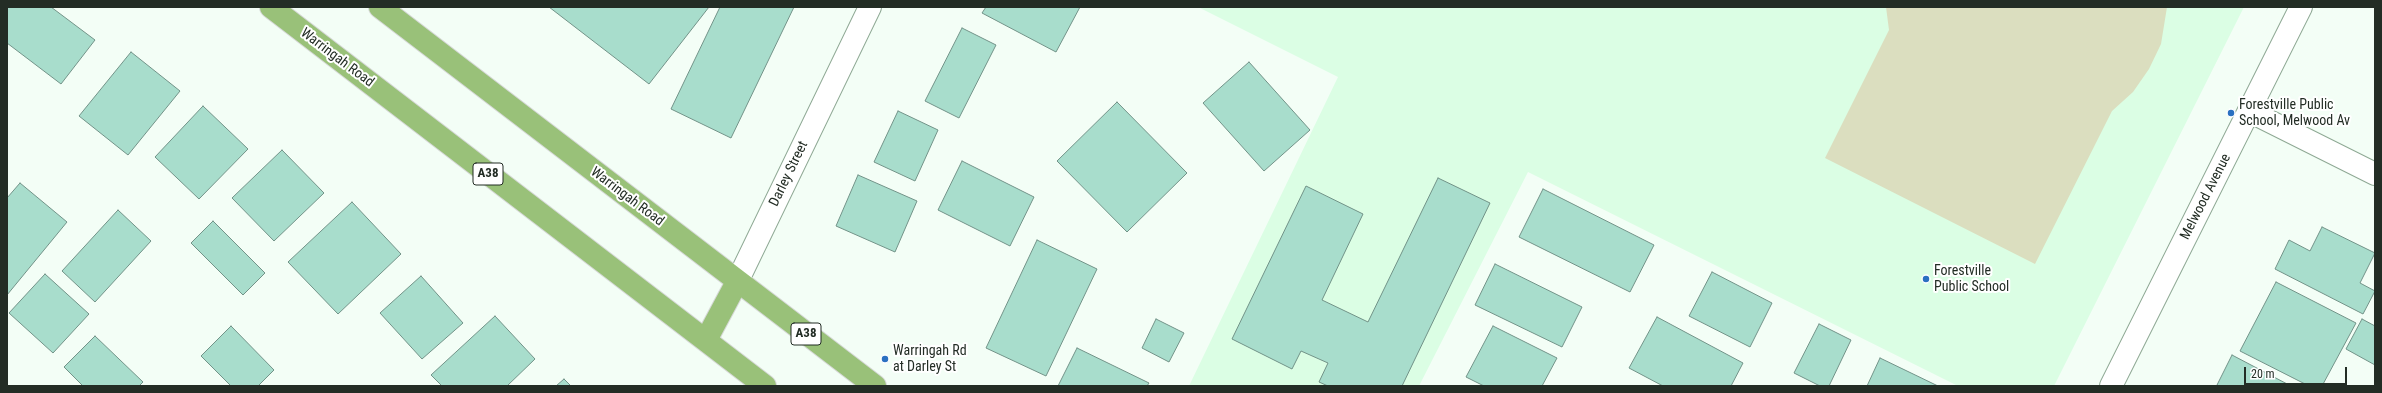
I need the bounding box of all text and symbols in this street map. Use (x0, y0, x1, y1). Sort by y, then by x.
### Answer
street label: Warringah Road (297, 25, 377, 91)
place label: Forestville Public School, Melwood Av (2239, 97, 2350, 130)
marker: Forestville Public School, Melwood Av (2226, 108, 2236, 118)
street label: Darley Street (766, 139, 812, 209)
street label: Melwood Avenue (2177, 151, 2235, 243)
road number: A38 (473, 163, 503, 185)
street label: Warringah Road (587, 164, 667, 230)
place label: Forestville Public School (1934, 263, 2009, 296)
marker: Forestville Public School (1921, 274, 1931, 284)
road number: A38 (791, 323, 821, 345)
place label: Warringah Rd at Darley St (893, 343, 967, 376)
marker: Warringah Rd at Darley St (880, 354, 890, 364)
scale bar (2246, 359, 2349, 385)
text: 20 m (2251, 367, 2275, 381)

